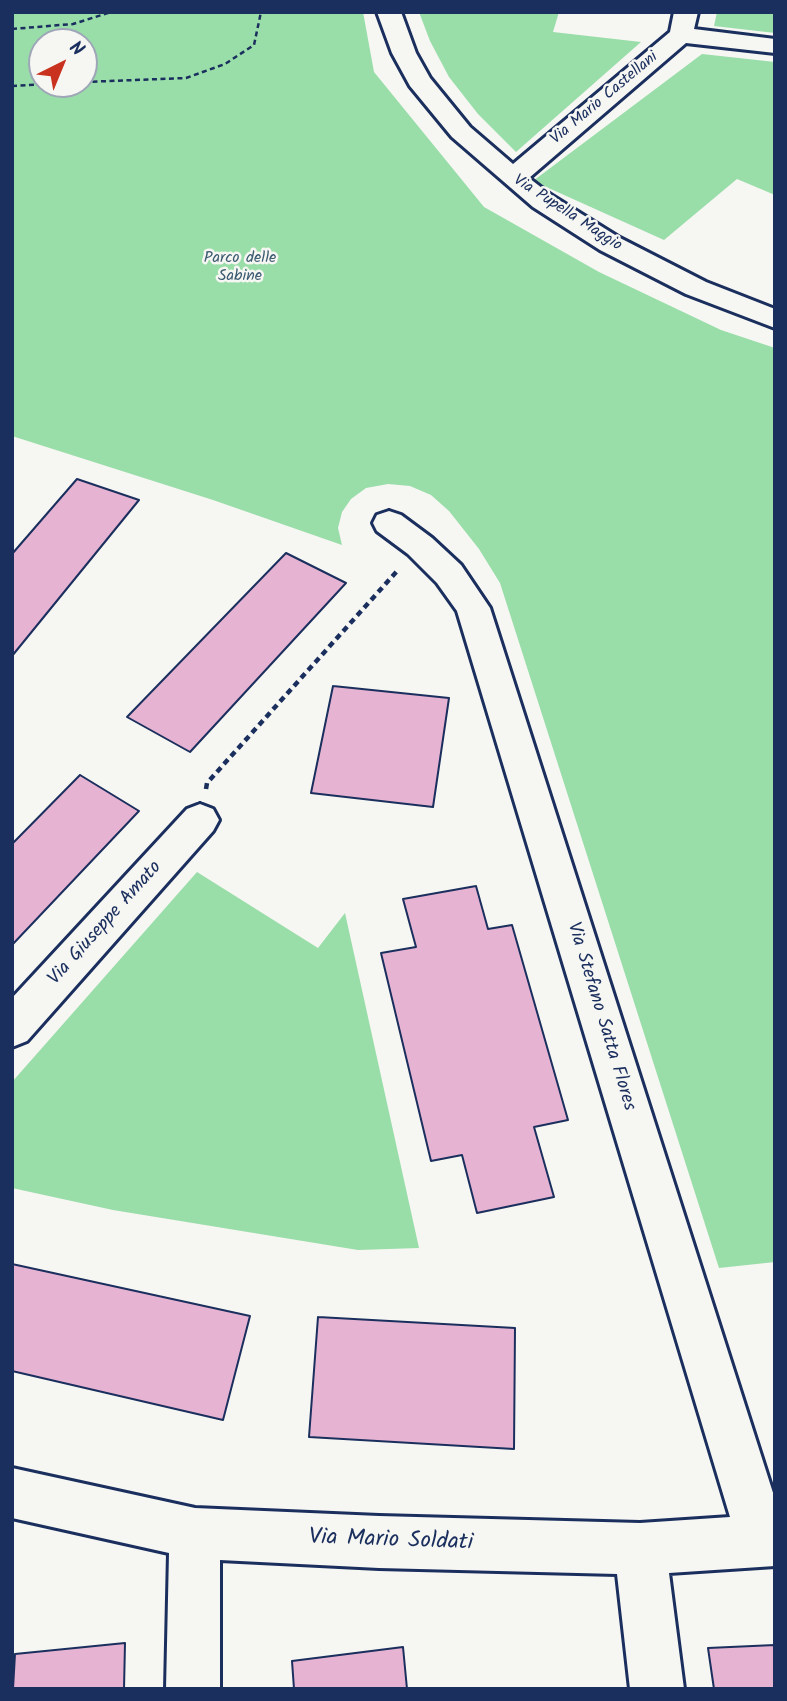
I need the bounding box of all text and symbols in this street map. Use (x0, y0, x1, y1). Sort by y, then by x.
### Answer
north arrow (28, 28, 98, 98)
text: N (61, 34, 91, 64)
street label: Via Mario Castellani (547, 49, 663, 149)
street label: Via Pupella Maggio (509, 172, 625, 256)
park label: Parco delle Sabine (204, 249, 276, 287)
street label: Via Giuseppe Amato (44, 857, 168, 991)
street label: Via Stefano Satta Flores (560, 920, 640, 1114)
street label: Via Mario Soldati (308, 1525, 474, 1559)

